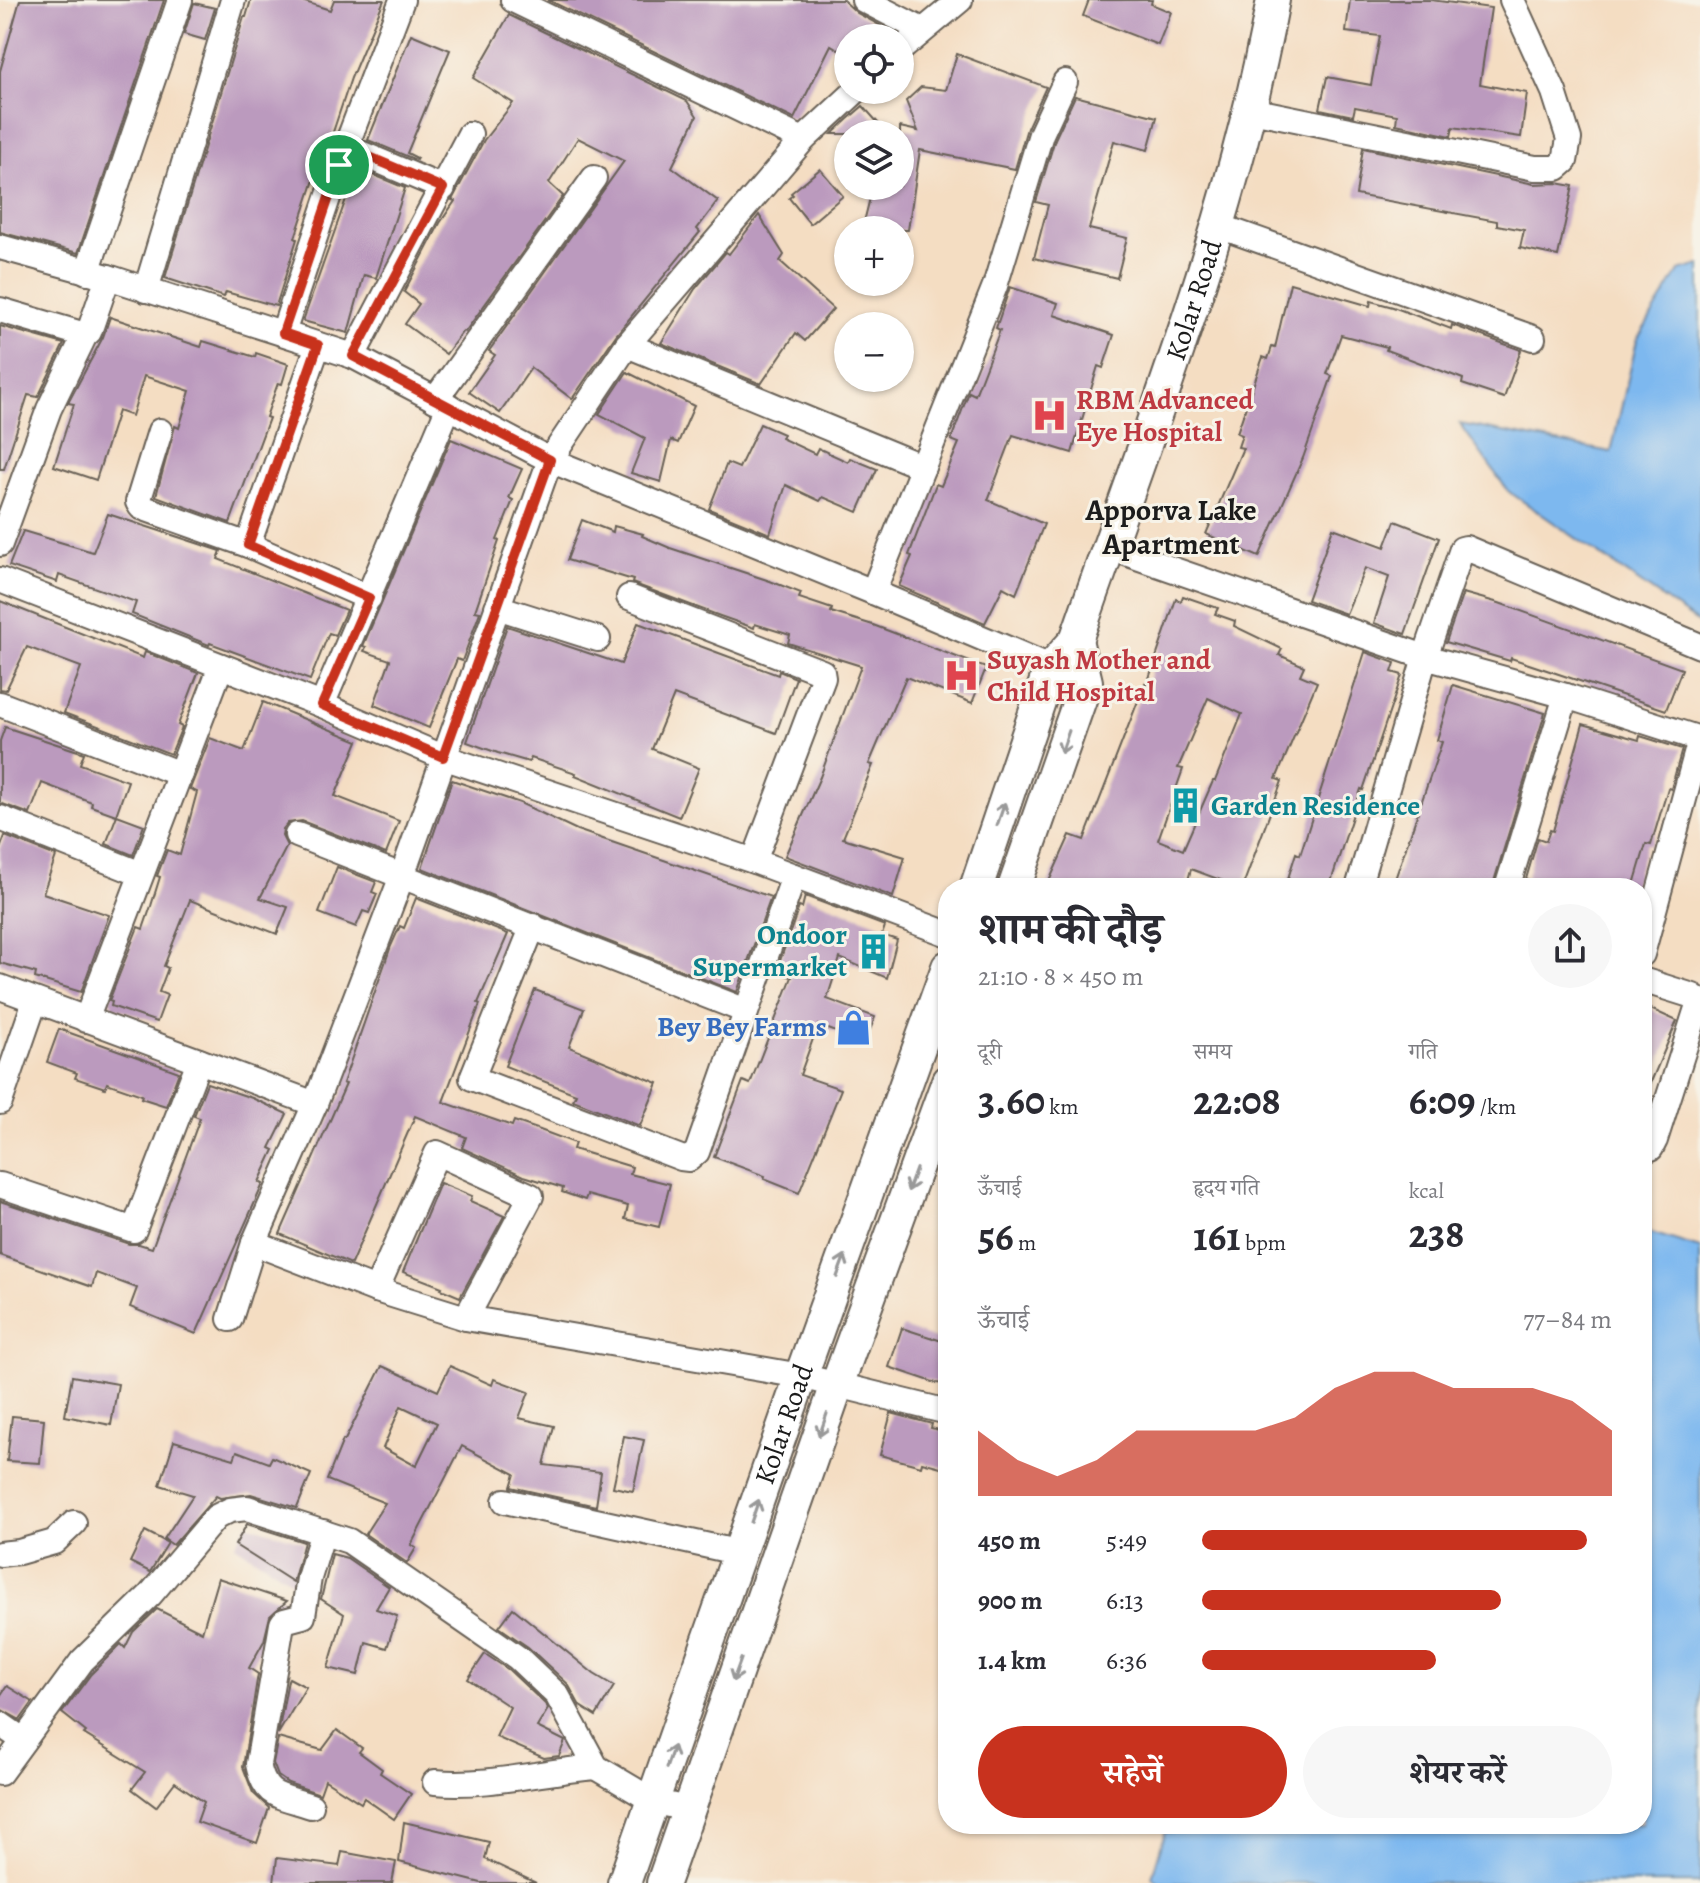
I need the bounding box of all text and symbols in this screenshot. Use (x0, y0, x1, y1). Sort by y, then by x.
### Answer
map controls (834, 24, 914, 392)
button: locate (834, 24, 914, 104)
button: layers (834, 120, 914, 200)
pin (305, 131, 373, 199)
icon: arrive (317, 143, 361, 187)
button: + (834, 216, 914, 296)
street label: Kolar Road (1157, 234, 1232, 366)
button: − (834, 312, 914, 392)
place label: RBM Advanced Eye Hospital (1076, 381, 1254, 451)
hospital icon: RBM Advanced Eye Hospital (1031, 397, 1069, 435)
district label: Apporva Lake Apartment (1084, 490, 1257, 564)
place label: Suyash Mother and Child Hospital (987, 641, 1212, 711)
hospital icon: Suyash Mother and Child Hospital (942, 657, 980, 695)
one-way arrow (1057, 729, 1072, 754)
building icon: Garden Residence (1166, 787, 1204, 825)
place label: Garden Residence (1211, 787, 1420, 825)
one-way arrow (994, 802, 1009, 827)
text: शाम की दौड़ (978, 899, 1163, 959)
button: share (1528, 904, 1612, 988)
place label: Ondoor Supermarket (693, 916, 847, 986)
building icon: Ondoor Supermarket (854, 932, 892, 970)
text: 21:10 · 8 × 450 m (978, 959, 1143, 994)
place label: Bey Bey Farms (657, 1008, 827, 1046)
shop icon: Bey Bey Farms (834, 1008, 872, 1046)
text: दूरी (978, 1037, 1002, 1067)
text: समय (1193, 1037, 1232, 1067)
text: गति (1409, 1037, 1437, 1067)
text: 3.60 (978, 1073, 1045, 1128)
text: 22:08 (1193, 1073, 1281, 1128)
text: 6:09 (1409, 1073, 1476, 1128)
text: km (1045, 1092, 1079, 1122)
text: /km (1476, 1092, 1516, 1122)
one-way arrow (904, 1168, 918, 1192)
text: ऊँचाई (978, 1173, 1021, 1203)
text: हृदय गति (1193, 1173, 1259, 1203)
text: kcal (1409, 1176, 1444, 1206)
text: 238 (1409, 1206, 1464, 1261)
text: 56 (978, 1209, 1014, 1264)
text: 161 (1193, 1209, 1241, 1264)
text: m (1014, 1228, 1036, 1258)
text: bpm (1241, 1228, 1286, 1258)
one-way arrow (835, 1254, 849, 1279)
text: ऊँचाई (978, 1302, 1029, 1337)
text: 77–84 m (1523, 1302, 1612, 1337)
street label: Kolar Road (746, 1358, 823, 1490)
one-way arrow (815, 1412, 830, 1437)
one-way arrow (749, 1499, 764, 1524)
text: 450 m (978, 1523, 1041, 1558)
text: 5:49 (1106, 1523, 1147, 1558)
text: 900 m (978, 1583, 1043, 1618)
text: 6:13 (1106, 1583, 1144, 1618)
text: 1.4 km (978, 1643, 1046, 1678)
text: 6:36 (1106, 1643, 1147, 1678)
one-way arrow (729, 1657, 744, 1682)
button: सहेजें (978, 1726, 1287, 1818)
button: शेयर करें (1303, 1726, 1612, 1818)
one-way arrow (664, 1745, 679, 1770)

